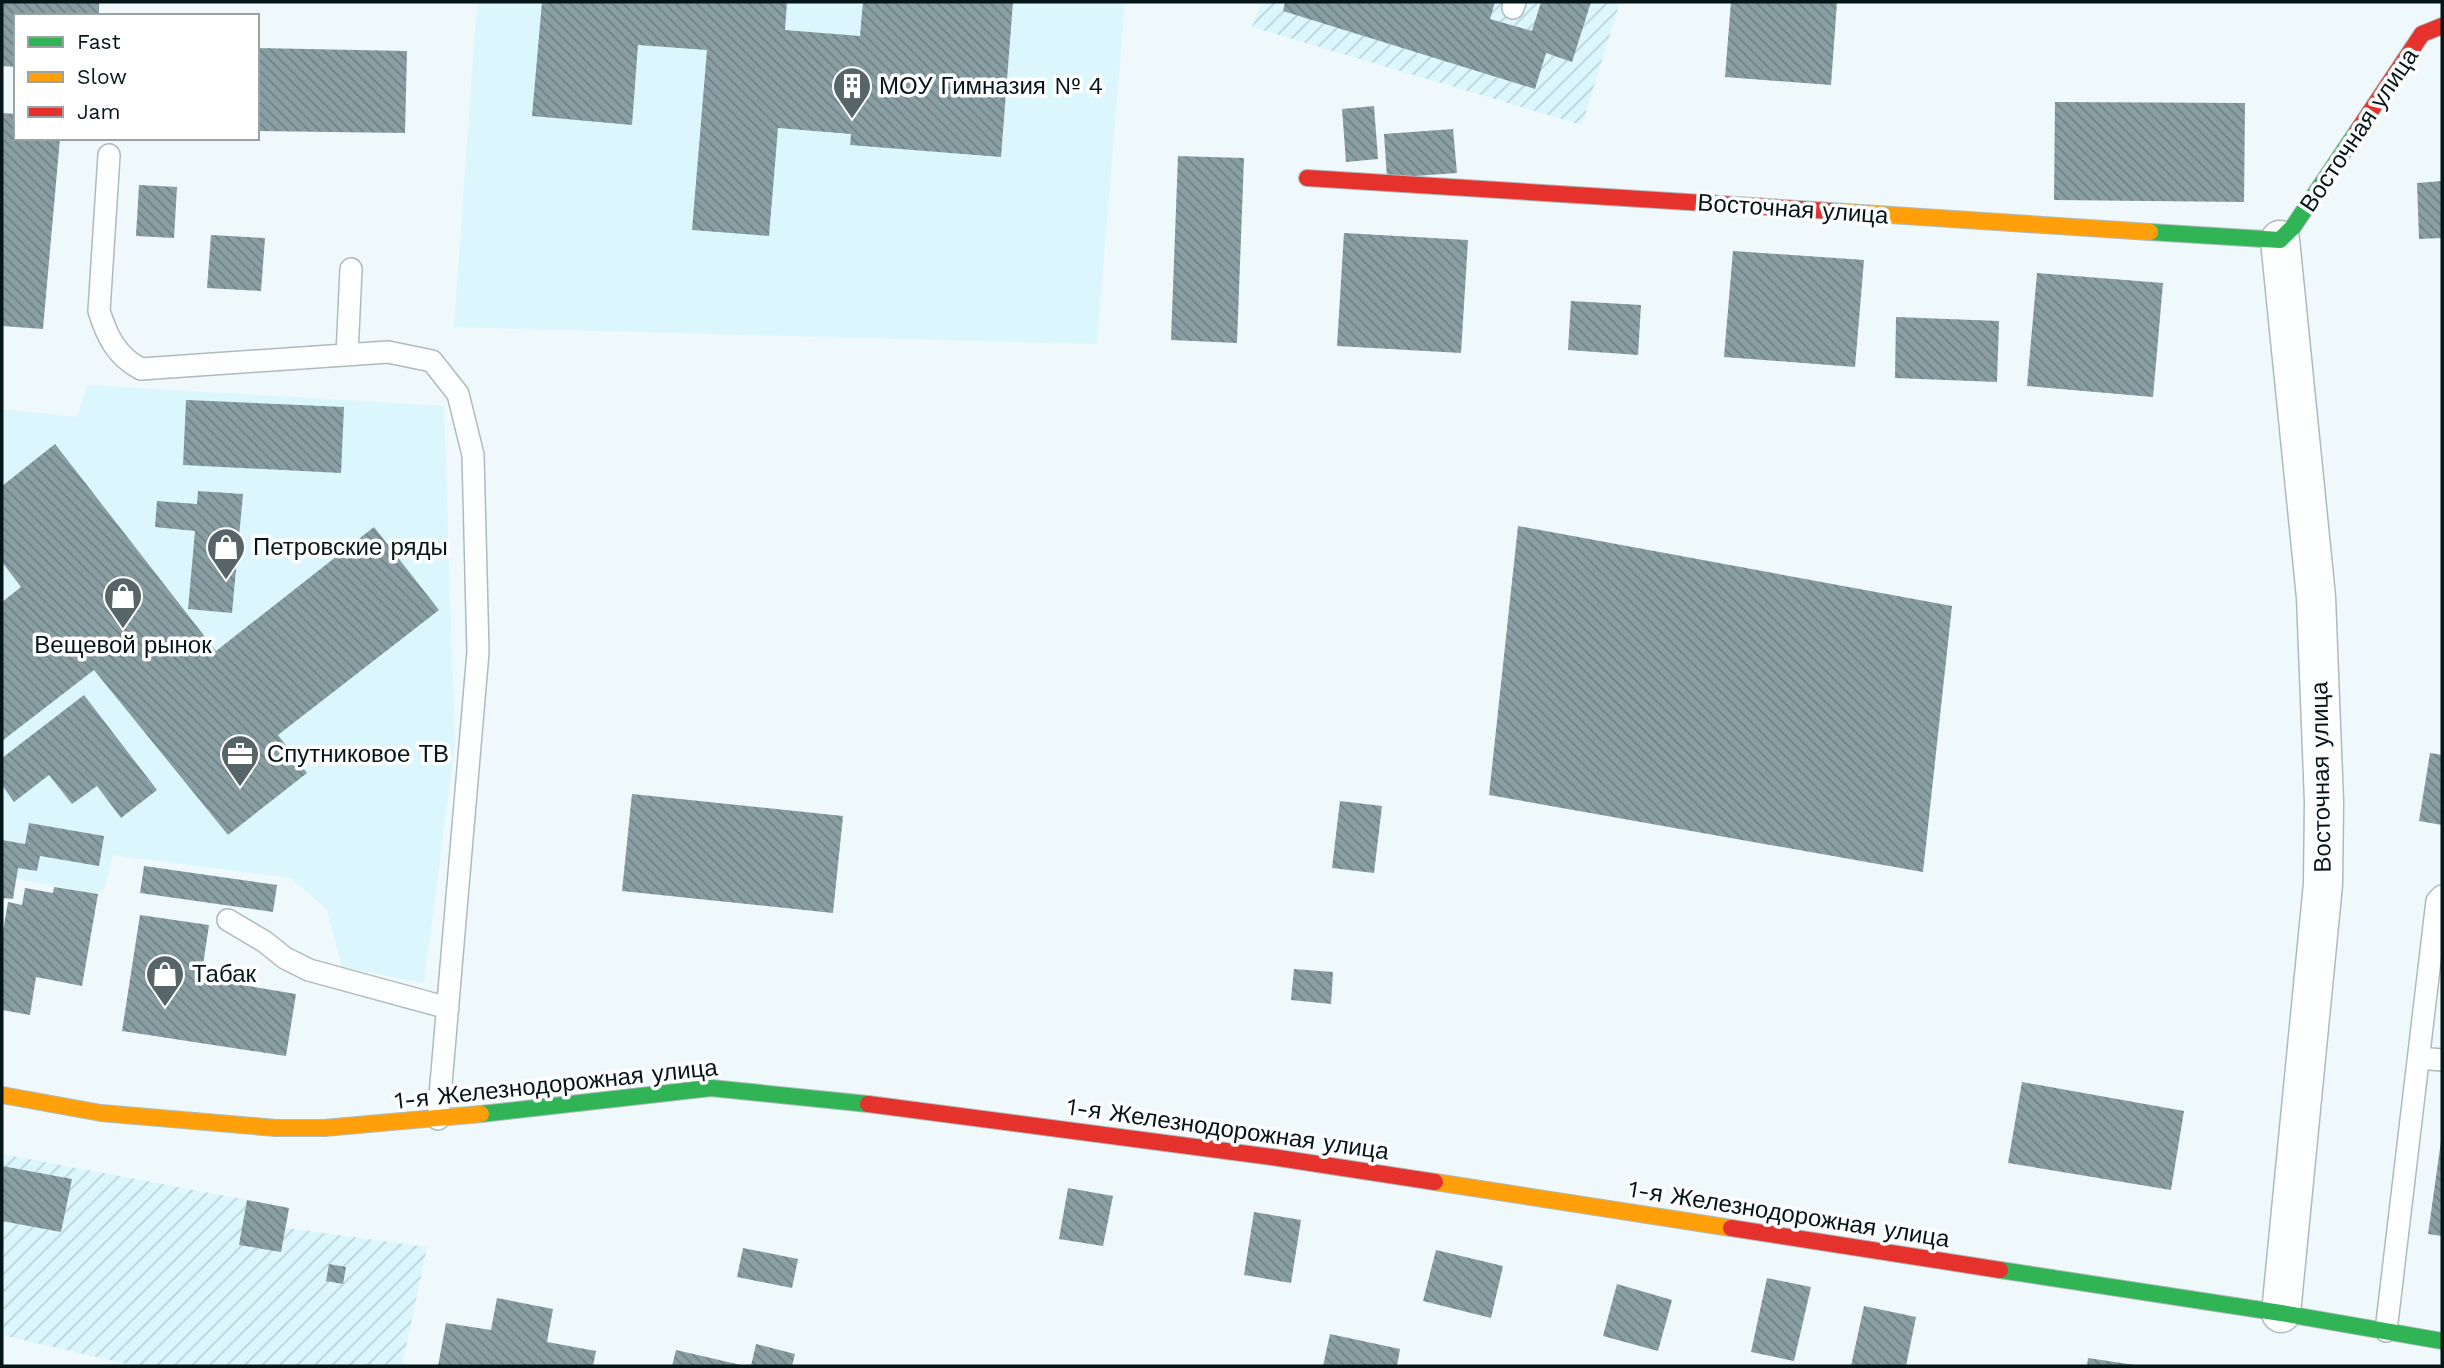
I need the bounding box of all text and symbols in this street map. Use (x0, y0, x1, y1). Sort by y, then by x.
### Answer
legend (14, 14, 259, 140)
text: Fast (77, 29, 121, 54)
street label: Восточная улица (2294, 42, 2424, 217)
text: Slow (77, 64, 127, 89)
building icon: МОУ Гимназия № 4 (831, 65, 873, 120)
place label: МОУ Гимназия № 4 (879, 72, 1103, 100)
text: Jam (77, 99, 120, 124)
street label: Восточная улица (1697, 188, 1890, 230)
shop icon: Петровские ряды (205, 526, 247, 581)
place label: Петровские ряды (253, 533, 448, 561)
shop icon: Вещевой рынок (102, 575, 144, 630)
place label: Вещевой рынок (34, 631, 212, 659)
street label: Восточная улица (2305, 681, 2337, 873)
office icon: Спутниковое ТВ (219, 733, 261, 788)
place label: Спутниковое ТВ (267, 740, 449, 768)
shop icon: Табак (144, 953, 186, 1008)
place label: Табак (192, 960, 256, 988)
street label: 1-я Железнодорожная улица (393, 1053, 720, 1115)
street label: 1-я Железнодорожная улица (1065, 1093, 1391, 1166)
street label: 1-я Железнодорожная улица (1626, 1175, 1952, 1253)

